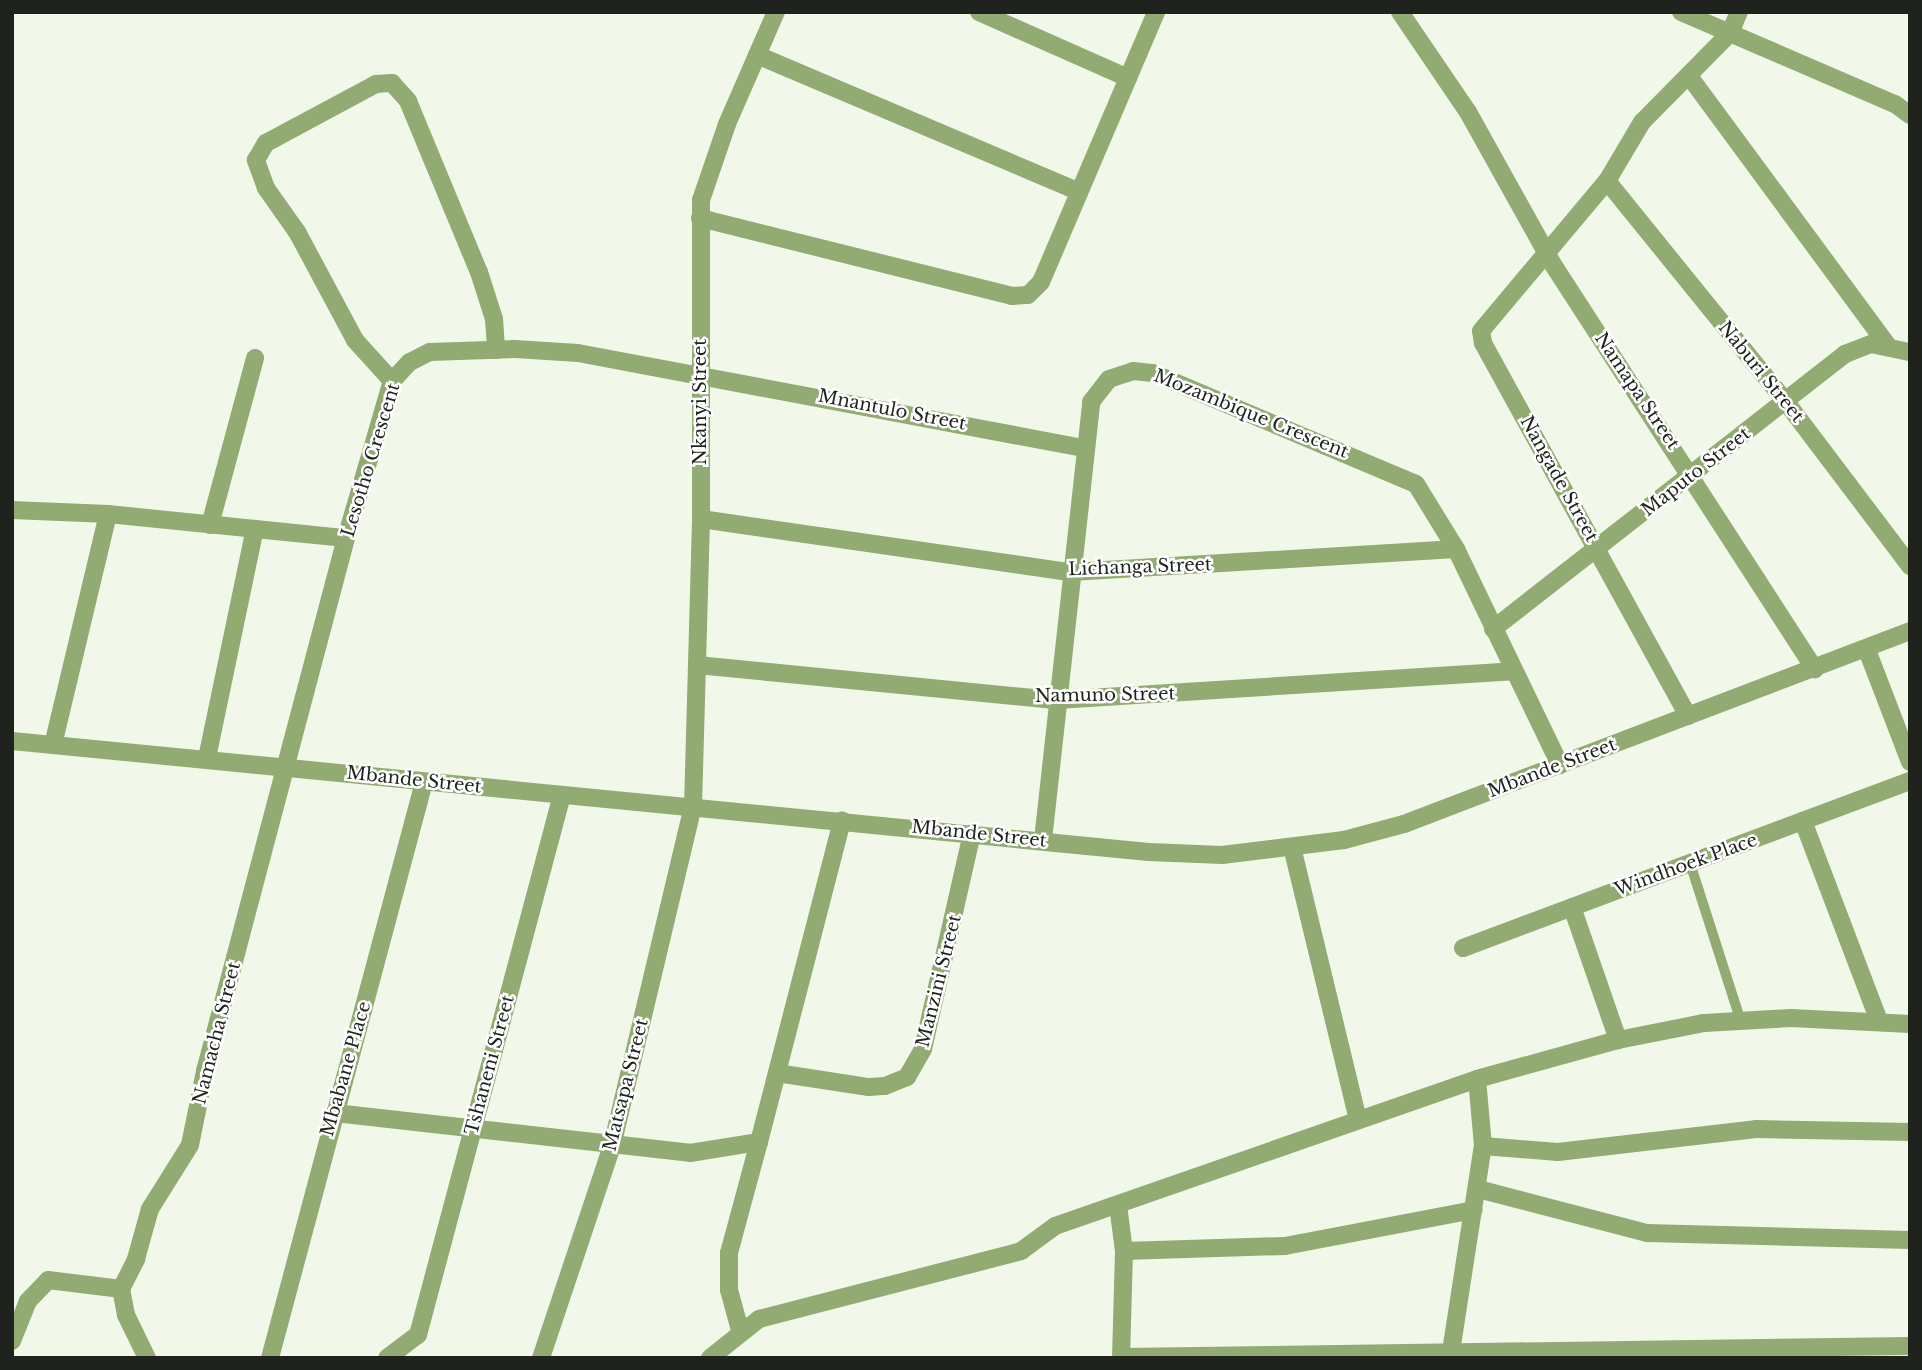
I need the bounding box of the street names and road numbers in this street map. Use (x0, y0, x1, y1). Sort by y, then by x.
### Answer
street label: Naburi Street (1714, 317, 1808, 427)
street label: Namapa Street (1590, 328, 1684, 454)
street label: Nkanyi Street (689, 339, 711, 465)
street label: Mozambique Crescent (1151, 365, 1351, 463)
street label: Lesotho Crescent (337, 380, 405, 540)
street label: Mnantulo Street (816, 385, 968, 435)
street label: Nangade Street (1516, 412, 1602, 546)
street label: Maputo Street (1637, 423, 1755, 521)
street label: Lichanga Street (1068, 554, 1212, 580)
street label: Namuno Street (1035, 683, 1175, 707)
street label: Mbande Street (1485, 734, 1619, 802)
street label: Mbande Street (345, 762, 483, 798)
street label: Mbande Street (910, 816, 1048, 852)
street label: Windhoek Place (1612, 829, 1760, 901)
street label: Manzini Street (912, 912, 966, 1050)
street label: Namacha Street (189, 959, 245, 1107)
street label: Tshaneni Street (461, 993, 519, 1137)
street label: Mbabane Place (316, 999, 376, 1139)
street label: Matsapa Street (599, 1016, 653, 1154)

